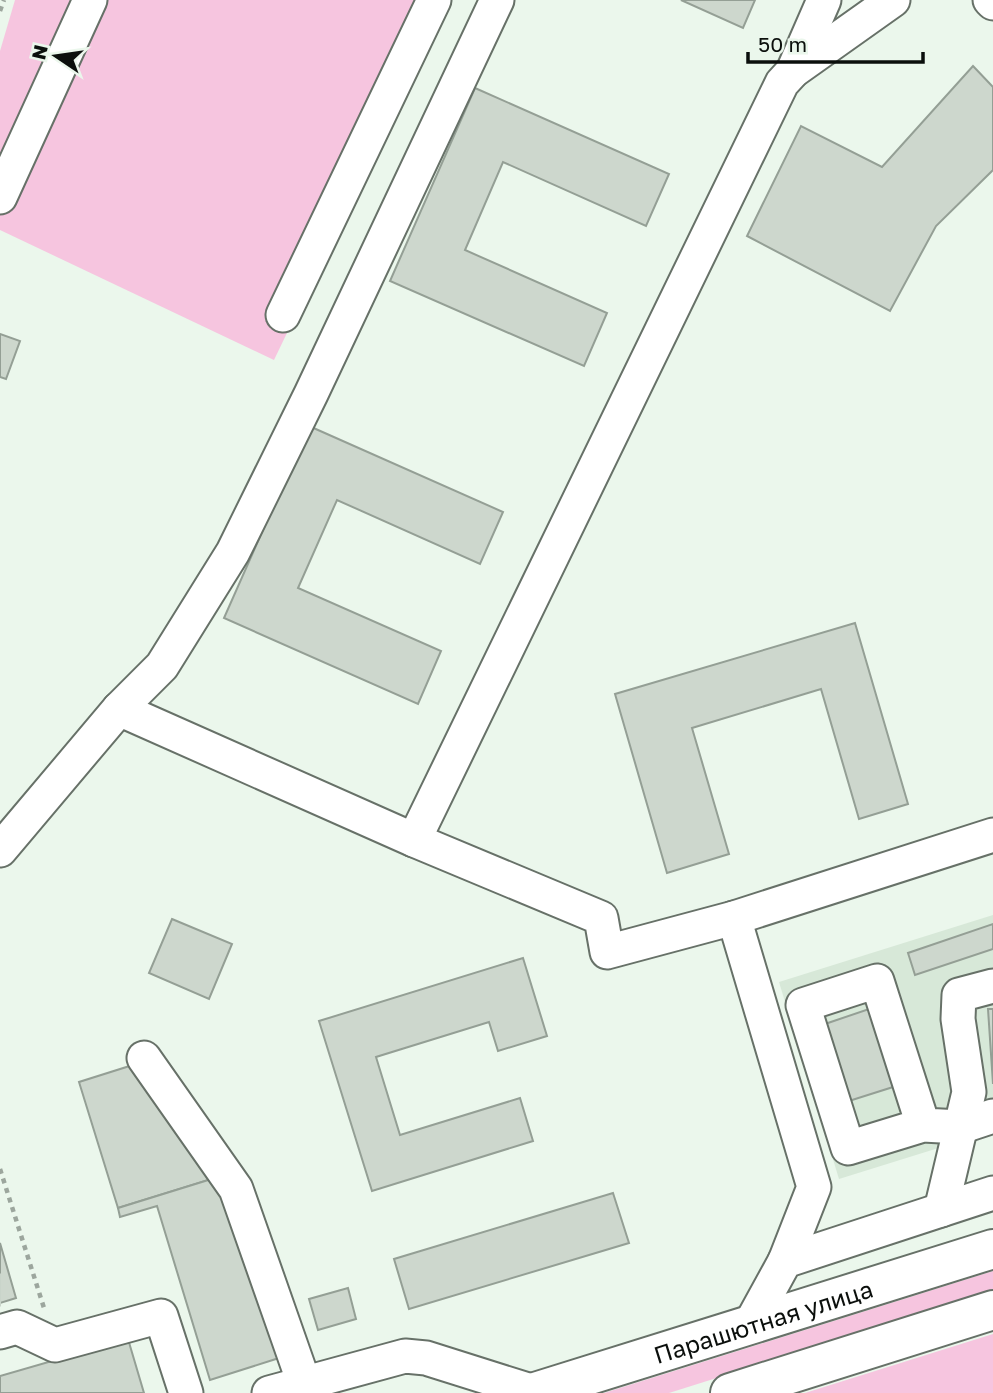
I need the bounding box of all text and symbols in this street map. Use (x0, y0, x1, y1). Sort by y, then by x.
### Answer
north arrow (21, 21, 91, 91)
scale bar (748, 21, 923, 65)
text: 50 m (758, 31, 807, 57)
text: N (26, 42, 52, 62)
street label: Парашютная улица (650, 1273, 876, 1369)

